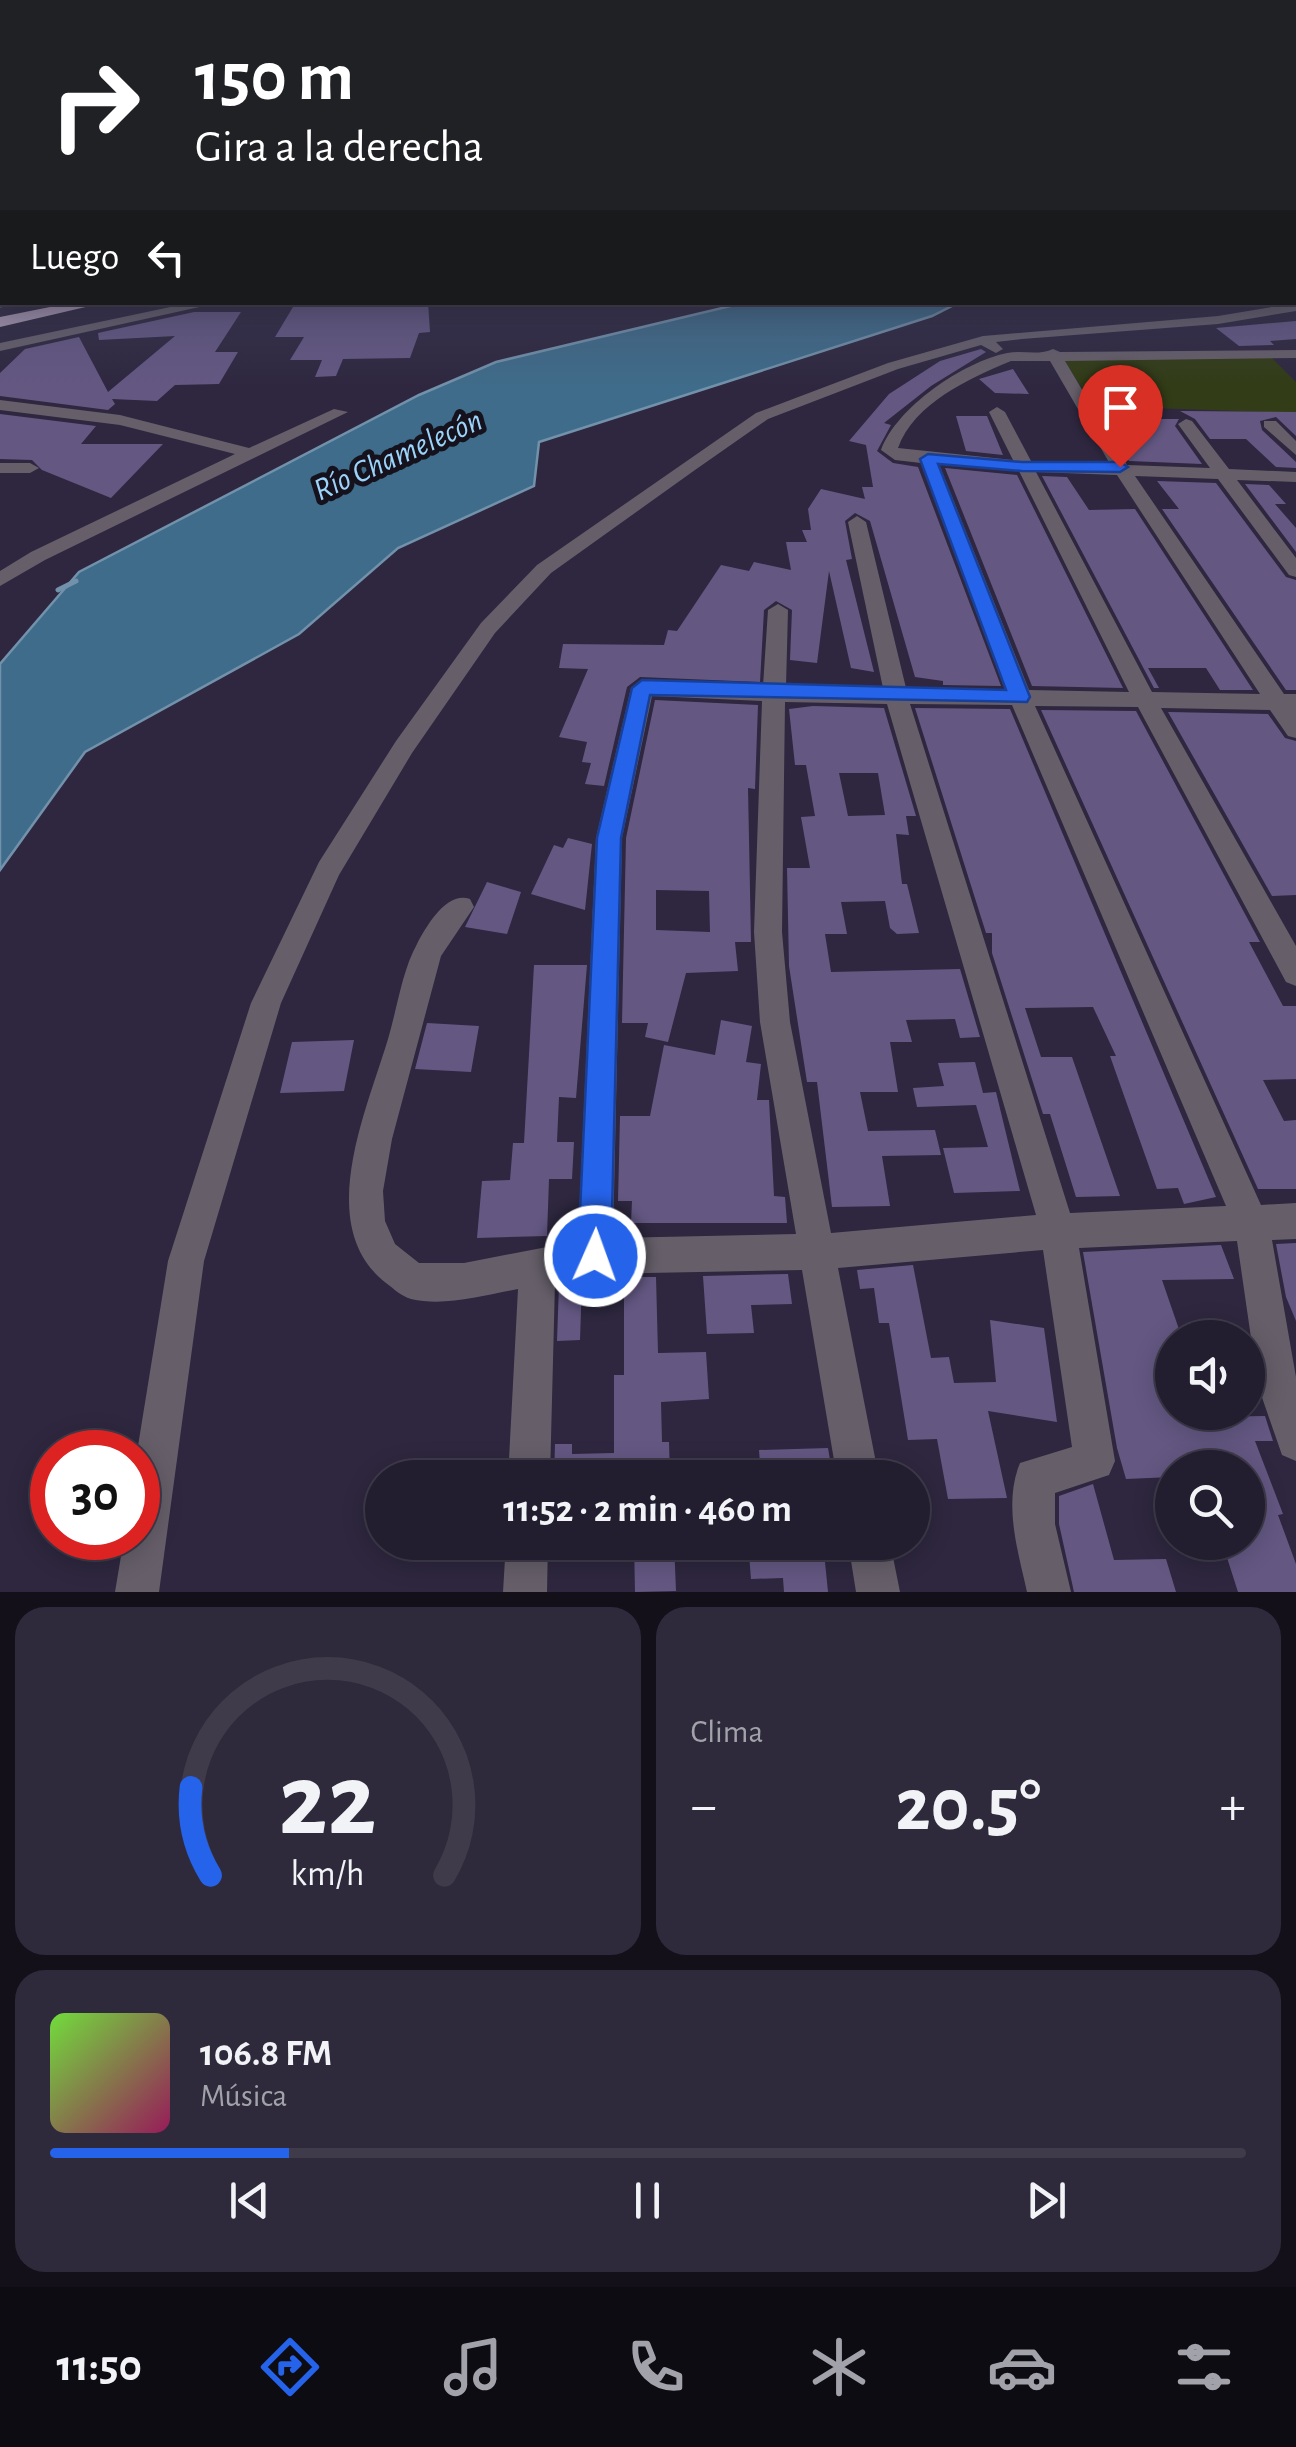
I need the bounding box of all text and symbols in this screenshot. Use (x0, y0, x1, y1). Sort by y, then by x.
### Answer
icon: right (30, 40, 160, 170)
text: 150 m (195, 43, 354, 113)
text: Gira a la derecha (195, 125, 484, 170)
icon: left (139, 230, 194, 285)
text: Luego (30, 239, 119, 277)
pin (1078, 365, 1163, 468)
icon: arrive (1093, 380, 1148, 435)
water label: Río Chamelecón (309, 404, 487, 506)
position arrow (543, 1204, 647, 1308)
map controls (1155, 1320, 1265, 1560)
button: sound (1155, 1320, 1265, 1430)
speed limit sign: 30 (30, 1430, 160, 1560)
button: search (1155, 1450, 1265, 1560)
text: 11:52 · 2 min · 460 m (503, 1491, 792, 1529)
text: Clima (691, 1716, 763, 1748)
text: 22 (279, 1750, 377, 1854)
text: 20.5° (895, 1769, 1041, 1844)
text: − (691, 1779, 717, 1834)
text: + (1220, 1779, 1246, 1834)
text: km/h (291, 1856, 365, 1892)
text: 106.8 FM (200, 2035, 332, 2073)
text: Música (200, 2080, 287, 2112)
icon: previous (222, 2173, 277, 2228)
icon: pause (620, 2173, 675, 2228)
icon: next (1019, 2173, 1074, 2228)
icon: directions (255, 2332, 325, 2402)
icon: music (438, 2332, 508, 2402)
icon: phone (621, 2332, 691, 2402)
icon: climate (804, 2332, 874, 2402)
icon: car (987, 2332, 1057, 2402)
icon: filters (1169, 2332, 1239, 2402)
text: 11:50 (56, 2344, 142, 2389)

